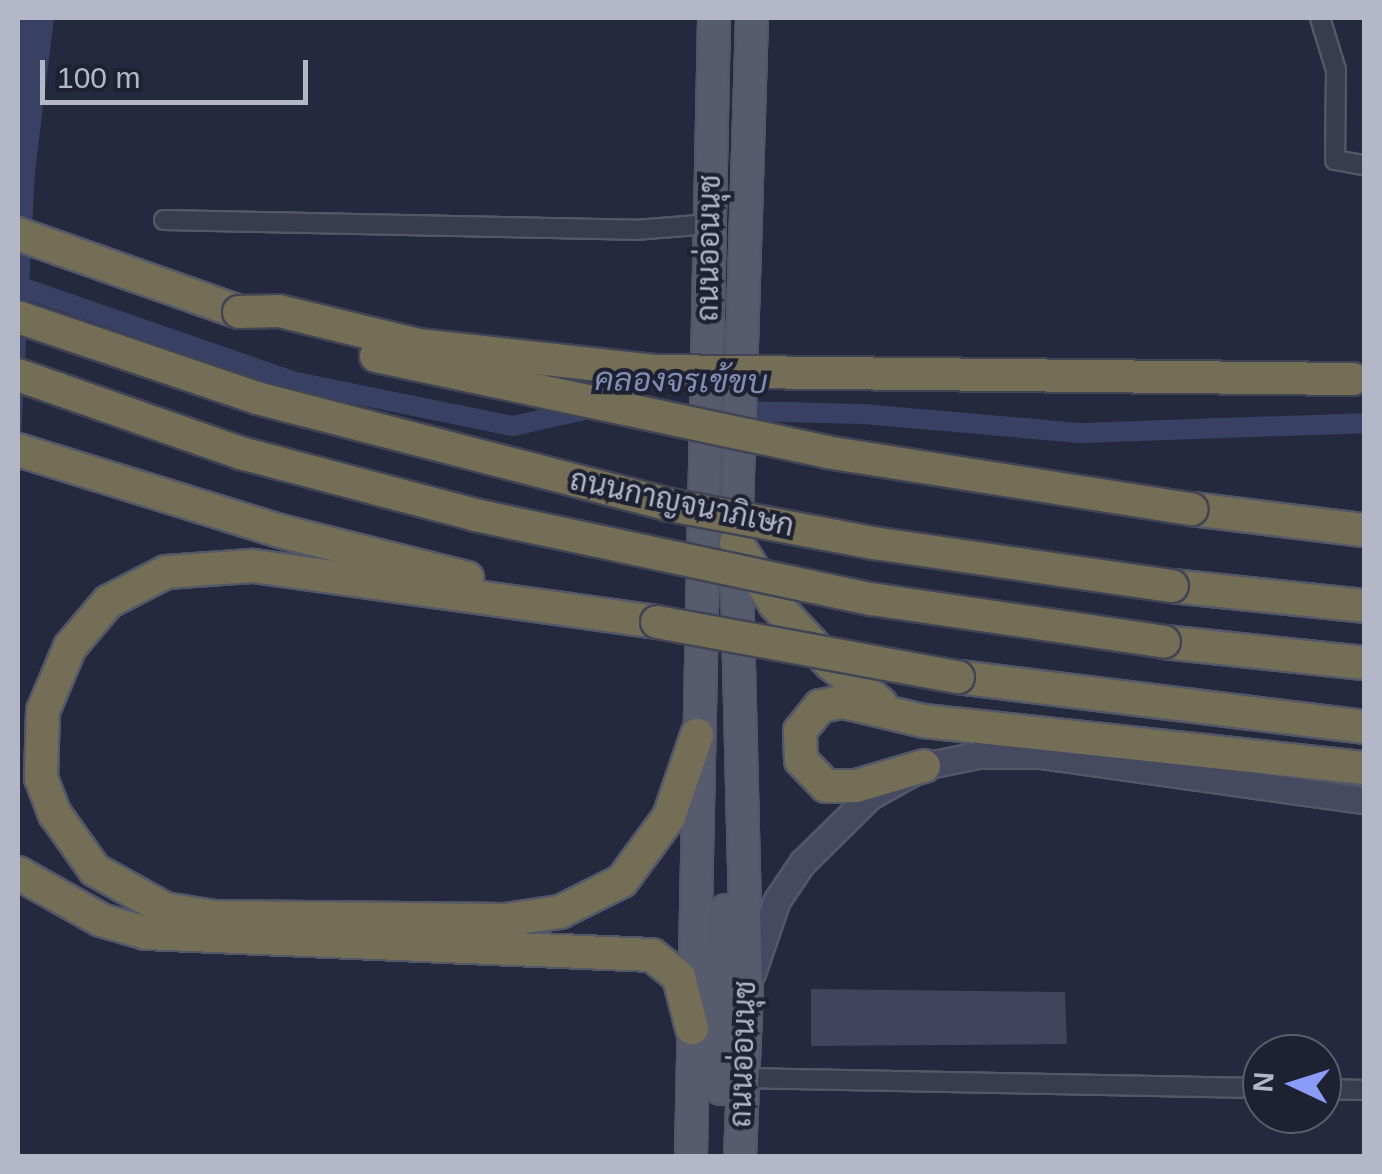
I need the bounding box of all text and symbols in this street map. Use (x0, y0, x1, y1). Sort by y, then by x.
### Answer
scale bar (45, 40, 312, 102)
text: 100 m (57, 61, 140, 94)
street label: ถนนอ่อนนุช (690, 174, 728, 322)
water label: คลองจรเข้ขบ (594, 360, 768, 402)
street label: ถนนกาญจนาภิเษก (567, 462, 797, 544)
street label: ถนนอ่อนนุช (722, 980, 764, 1128)
north arrow (1242, 1034, 1342, 1134)
text: N (1247, 1071, 1280, 1093)

